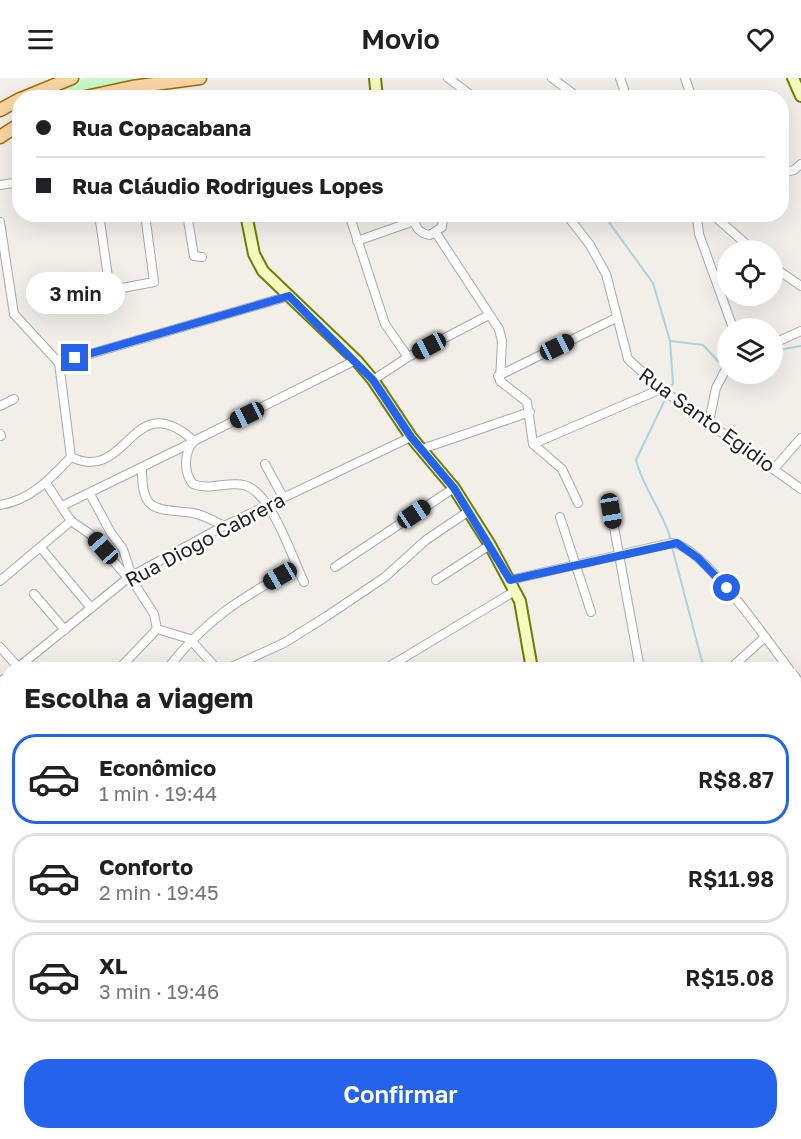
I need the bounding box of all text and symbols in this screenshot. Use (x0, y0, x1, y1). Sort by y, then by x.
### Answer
icon: menu (24, 23, 57, 56)
text: Movio (361, 23, 440, 55)
icon: heart (744, 23, 777, 56)
text: Rua Copacabana (72, 114, 251, 141)
text: Rua Cláudio Rodrigues Lopes (72, 172, 384, 199)
map controls (717, 240, 783, 384)
button: locate (717, 240, 783, 306)
callout: 3 min (26, 271, 124, 313)
text: 3 min (49, 281, 102, 305)
button: layers (717, 318, 783, 384)
car (409, 330, 449, 362)
car (537, 331, 577, 363)
route end (61, 344, 88, 371)
street label: Rua Santo Egidio (635, 362, 780, 477)
car (227, 399, 267, 431)
street label: Rua Diogo Cabrera (121, 487, 289, 591)
car (599, 492, 623, 530)
car (394, 496, 434, 532)
car (84, 529, 122, 567)
car (260, 559, 300, 593)
route start (713, 574, 740, 601)
text: Escolha a viagem (24, 682, 253, 714)
icon: car (27, 752, 81, 806)
text: Econômico (99, 754, 216, 781)
text: R$8.87 (698, 766, 774, 793)
text: 1 min · 19:44 (99, 781, 217, 805)
icon: car (27, 851, 81, 905)
text: Conforto (99, 853, 193, 880)
text: R$11.98 (688, 865, 774, 892)
text: 2 min · 19:45 (99, 880, 219, 904)
icon: car (27, 950, 81, 1004)
text: XL (99, 952, 127, 979)
text: R$15.08 (685, 964, 774, 991)
text: 3 min · 19:46 (99, 979, 219, 1003)
button: Confirmar (24, 1059, 777, 1128)

